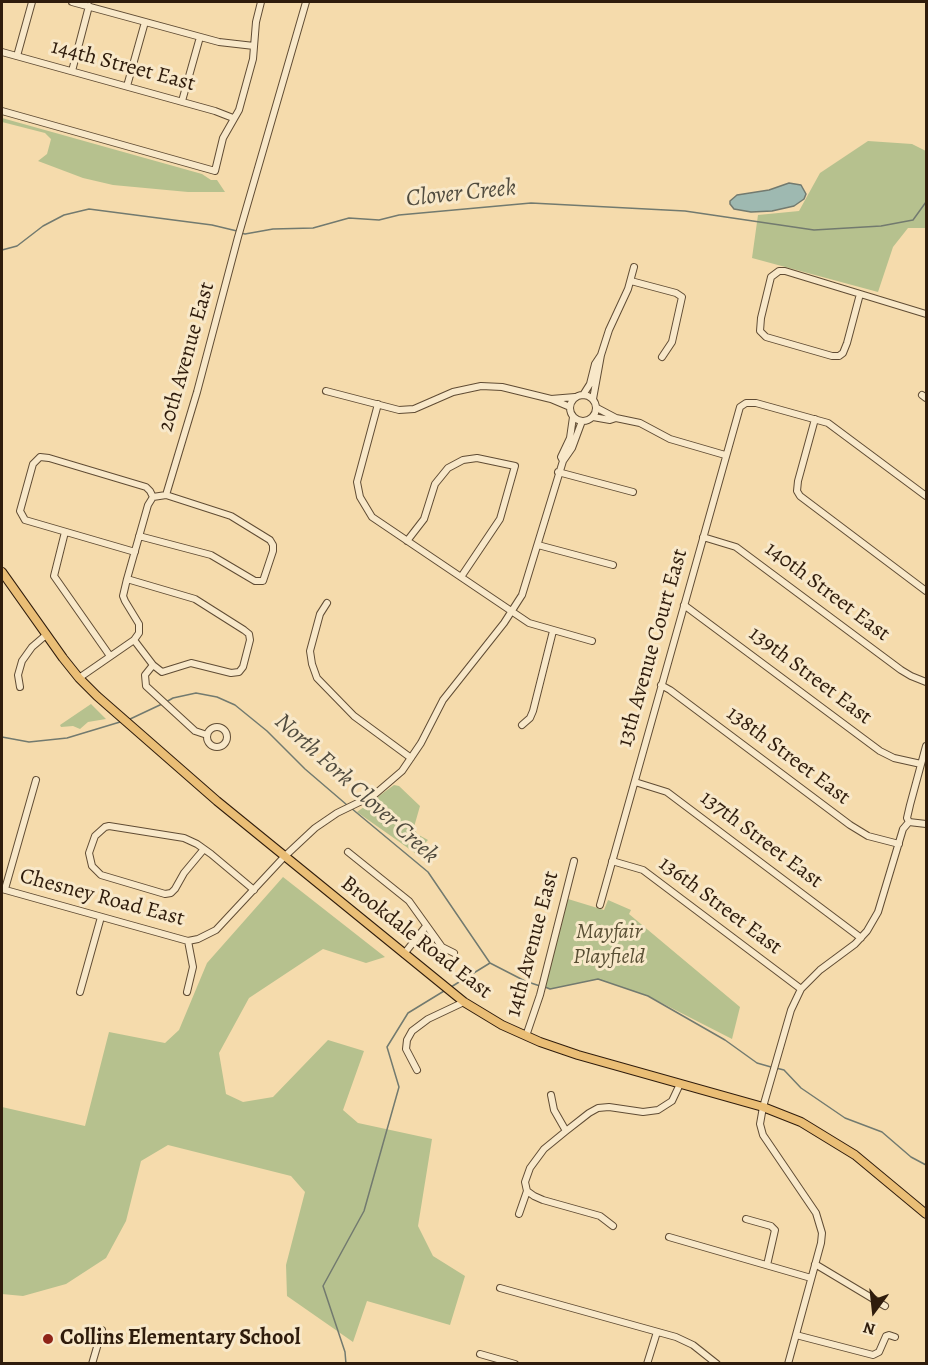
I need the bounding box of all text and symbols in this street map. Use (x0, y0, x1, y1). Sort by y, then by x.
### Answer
street label: 144th Street East (48, 34, 198, 98)
water label: Clover Creek (405, 174, 517, 214)
street label: 20th Avenue East (153, 279, 221, 435)
street label: 140th Street East (759, 536, 895, 648)
street label: 13th Avenue Court East (612, 546, 694, 750)
street label: 139th Street East (743, 621, 877, 731)
street label: 138th Street East (721, 701, 855, 811)
water label: North Fork Clover Creek (268, 708, 444, 870)
street label: 137th Street East (694, 785, 828, 895)
street label: 136th Street East (653, 851, 787, 961)
street label: Chesney Road East (17, 863, 187, 933)
street label: 14th Avenue East (501, 868, 565, 1020)
street label: Brookdale Road East (335, 871, 497, 1005)
park label: Mayfair Playfield (573, 920, 645, 972)
north arrow (844, 1281, 904, 1341)
text: N (861, 1316, 878, 1341)
place label: Collins Elementary School (60, 1326, 300, 1352)
marker: Collins Elementary School (41, 1332, 55, 1346)

